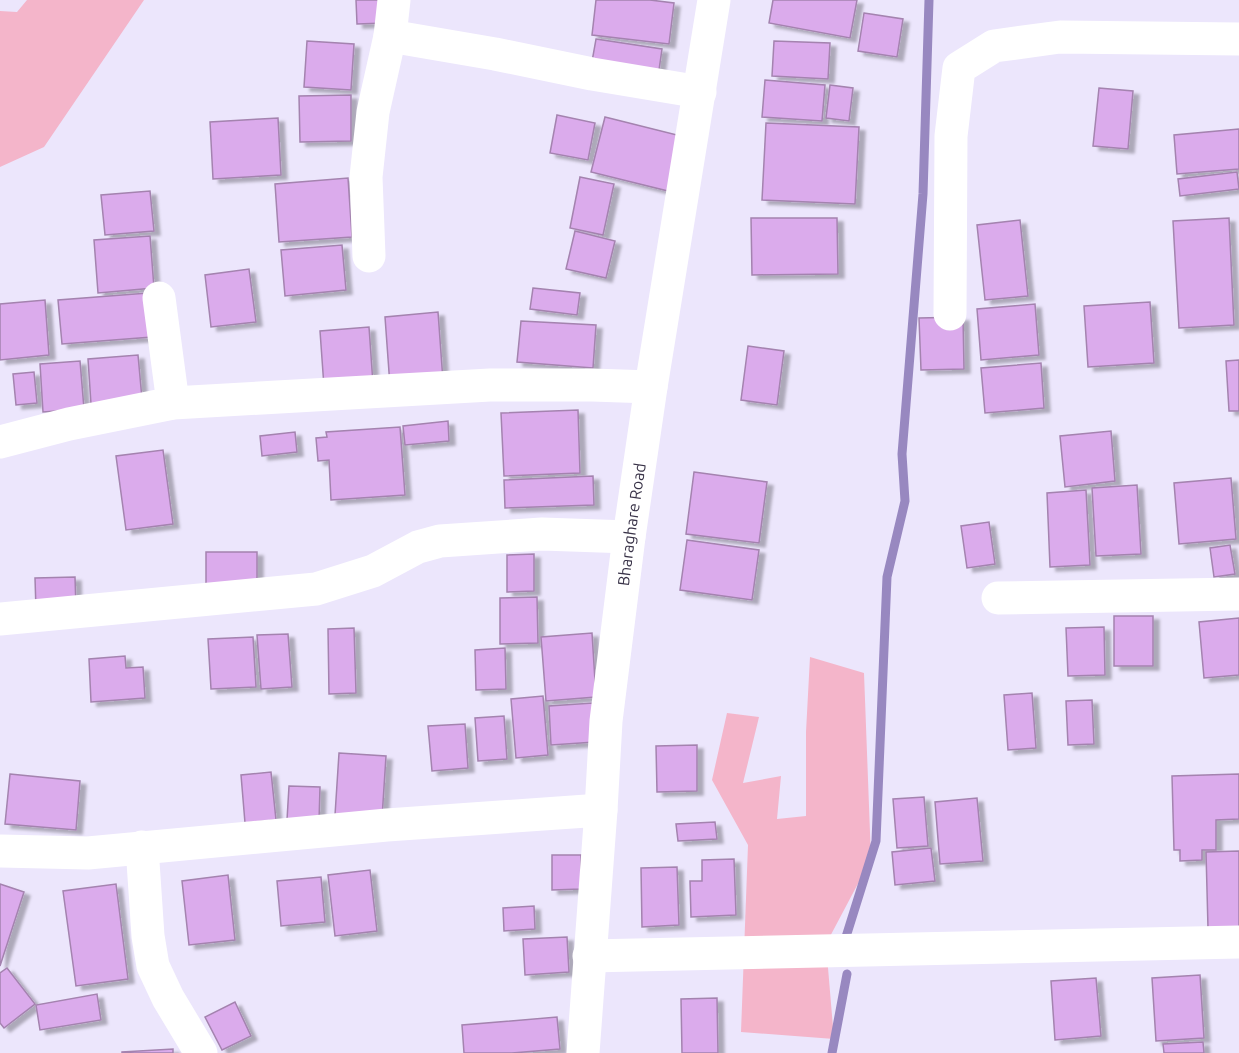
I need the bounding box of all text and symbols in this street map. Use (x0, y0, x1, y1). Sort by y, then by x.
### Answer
street label: Bharaghare Road (614, 462, 649, 587)

